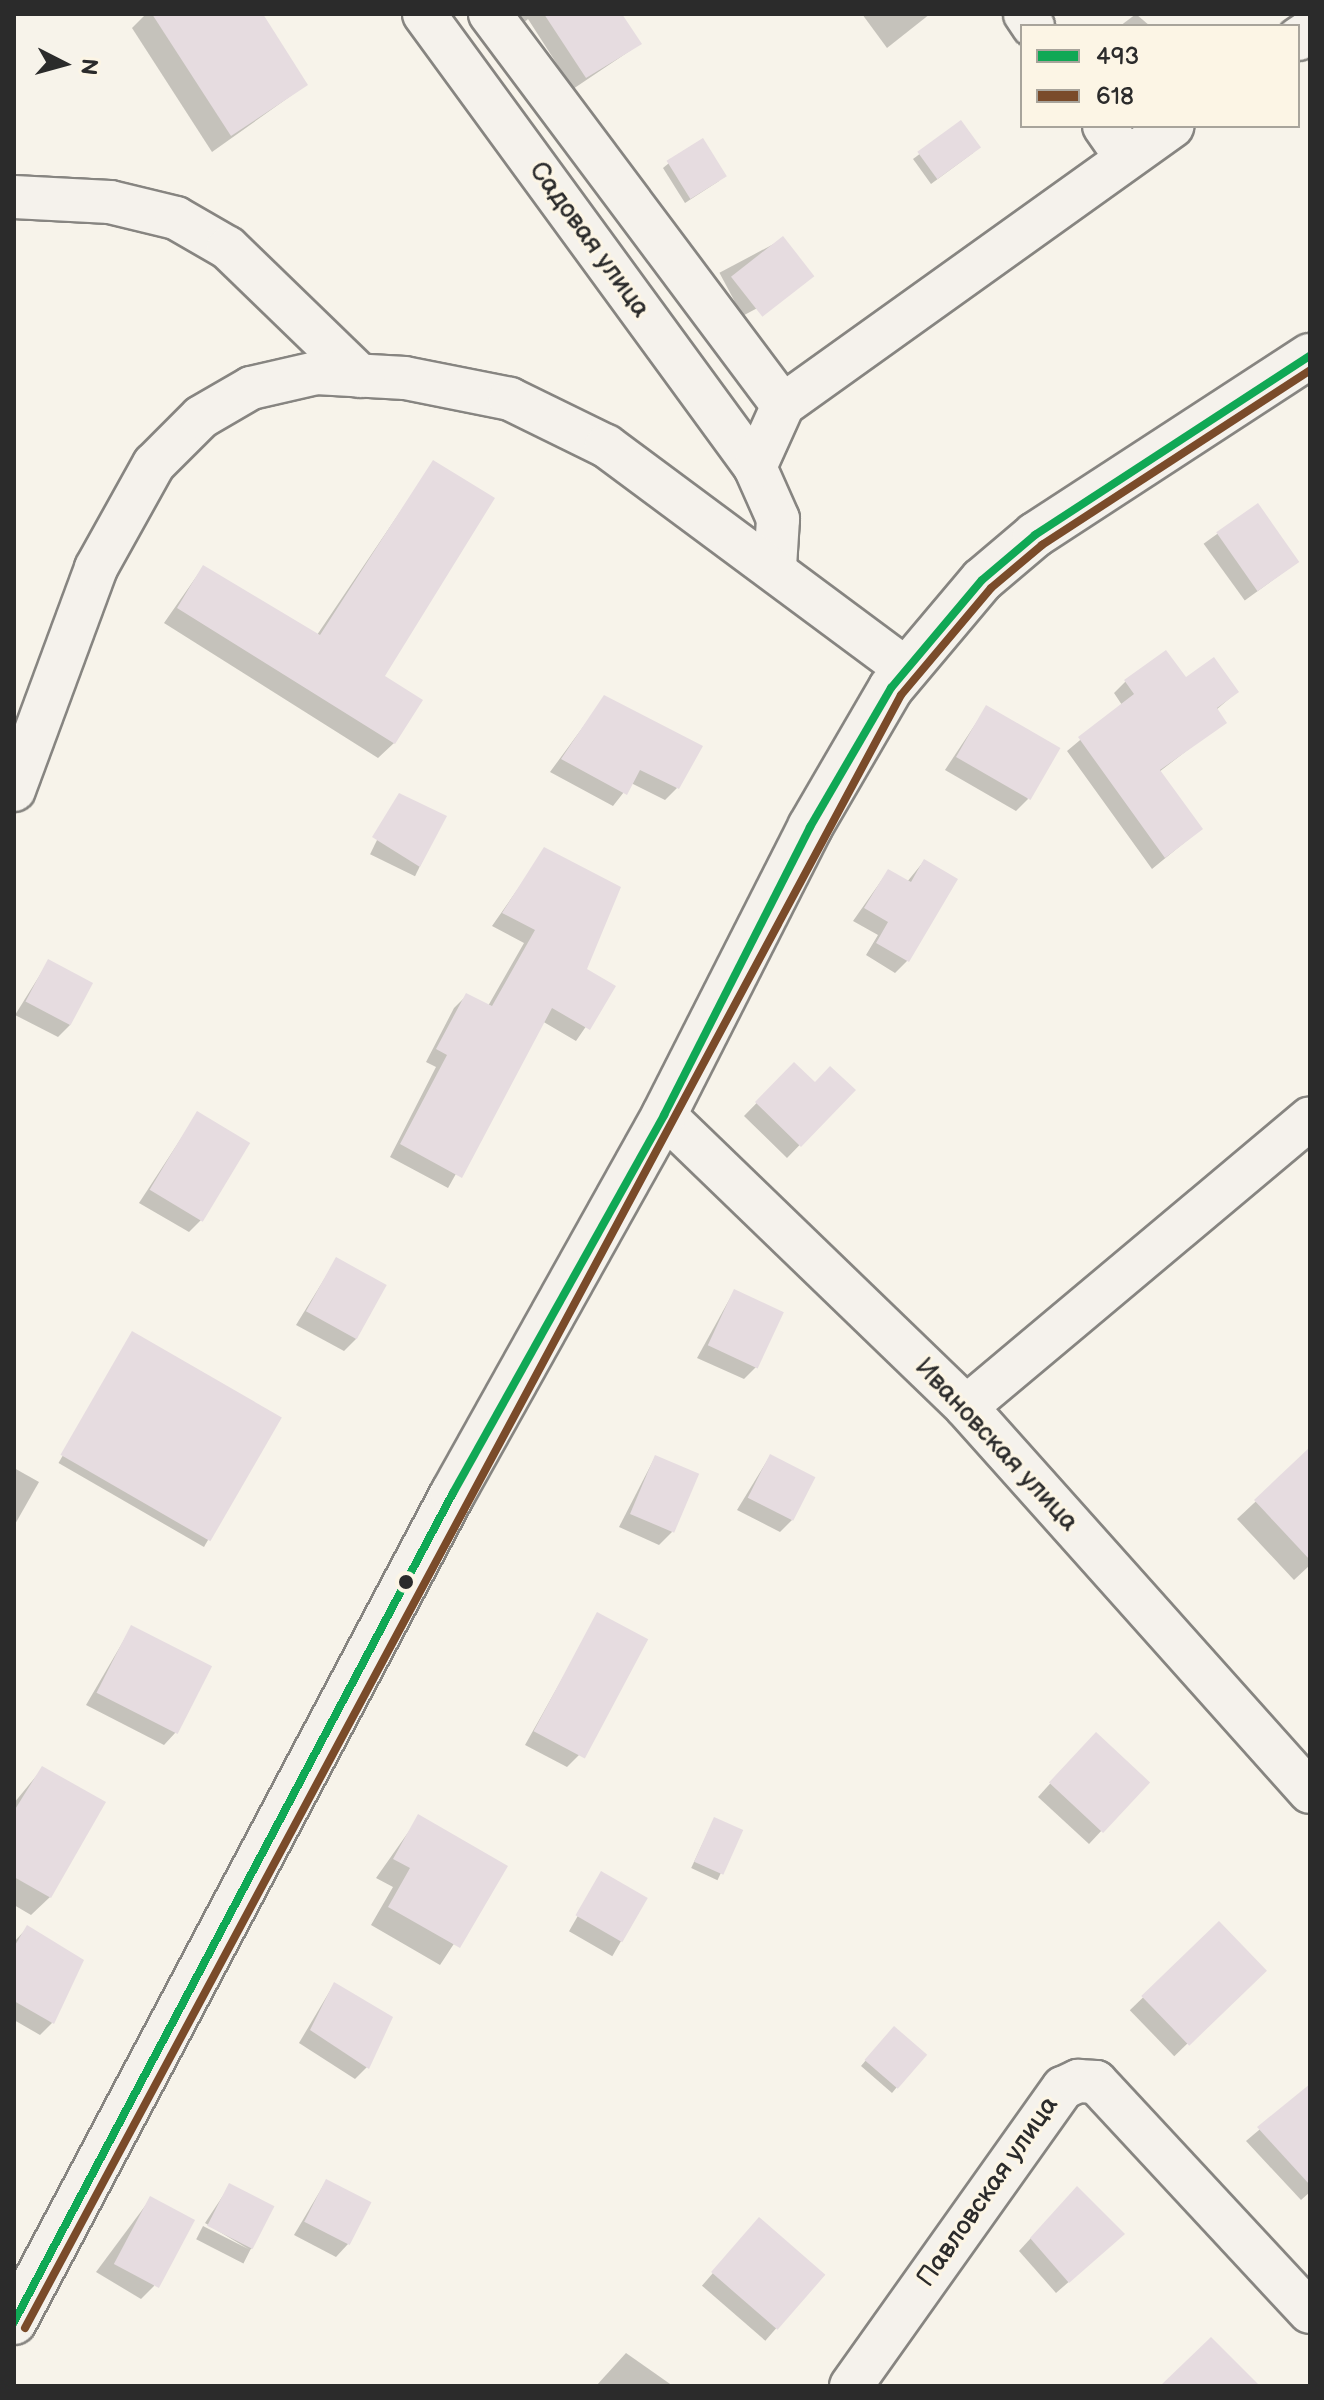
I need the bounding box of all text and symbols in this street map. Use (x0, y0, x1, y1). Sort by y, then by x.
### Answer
north arrow (24, 24, 104, 104)
legend (1020, 24, 1300, 128)
text: 493 (1096, 42, 1139, 71)
text: N (74, 57, 103, 76)
text: 618 (1096, 82, 1134, 111)
street label: Садовая улица (522, 156, 656, 324)
street label: Ивановская улица (908, 1352, 1084, 1538)
unlabelled marker (398, 1574, 414, 1590)
street label: Павловская улица (911, 2091, 1065, 2293)

